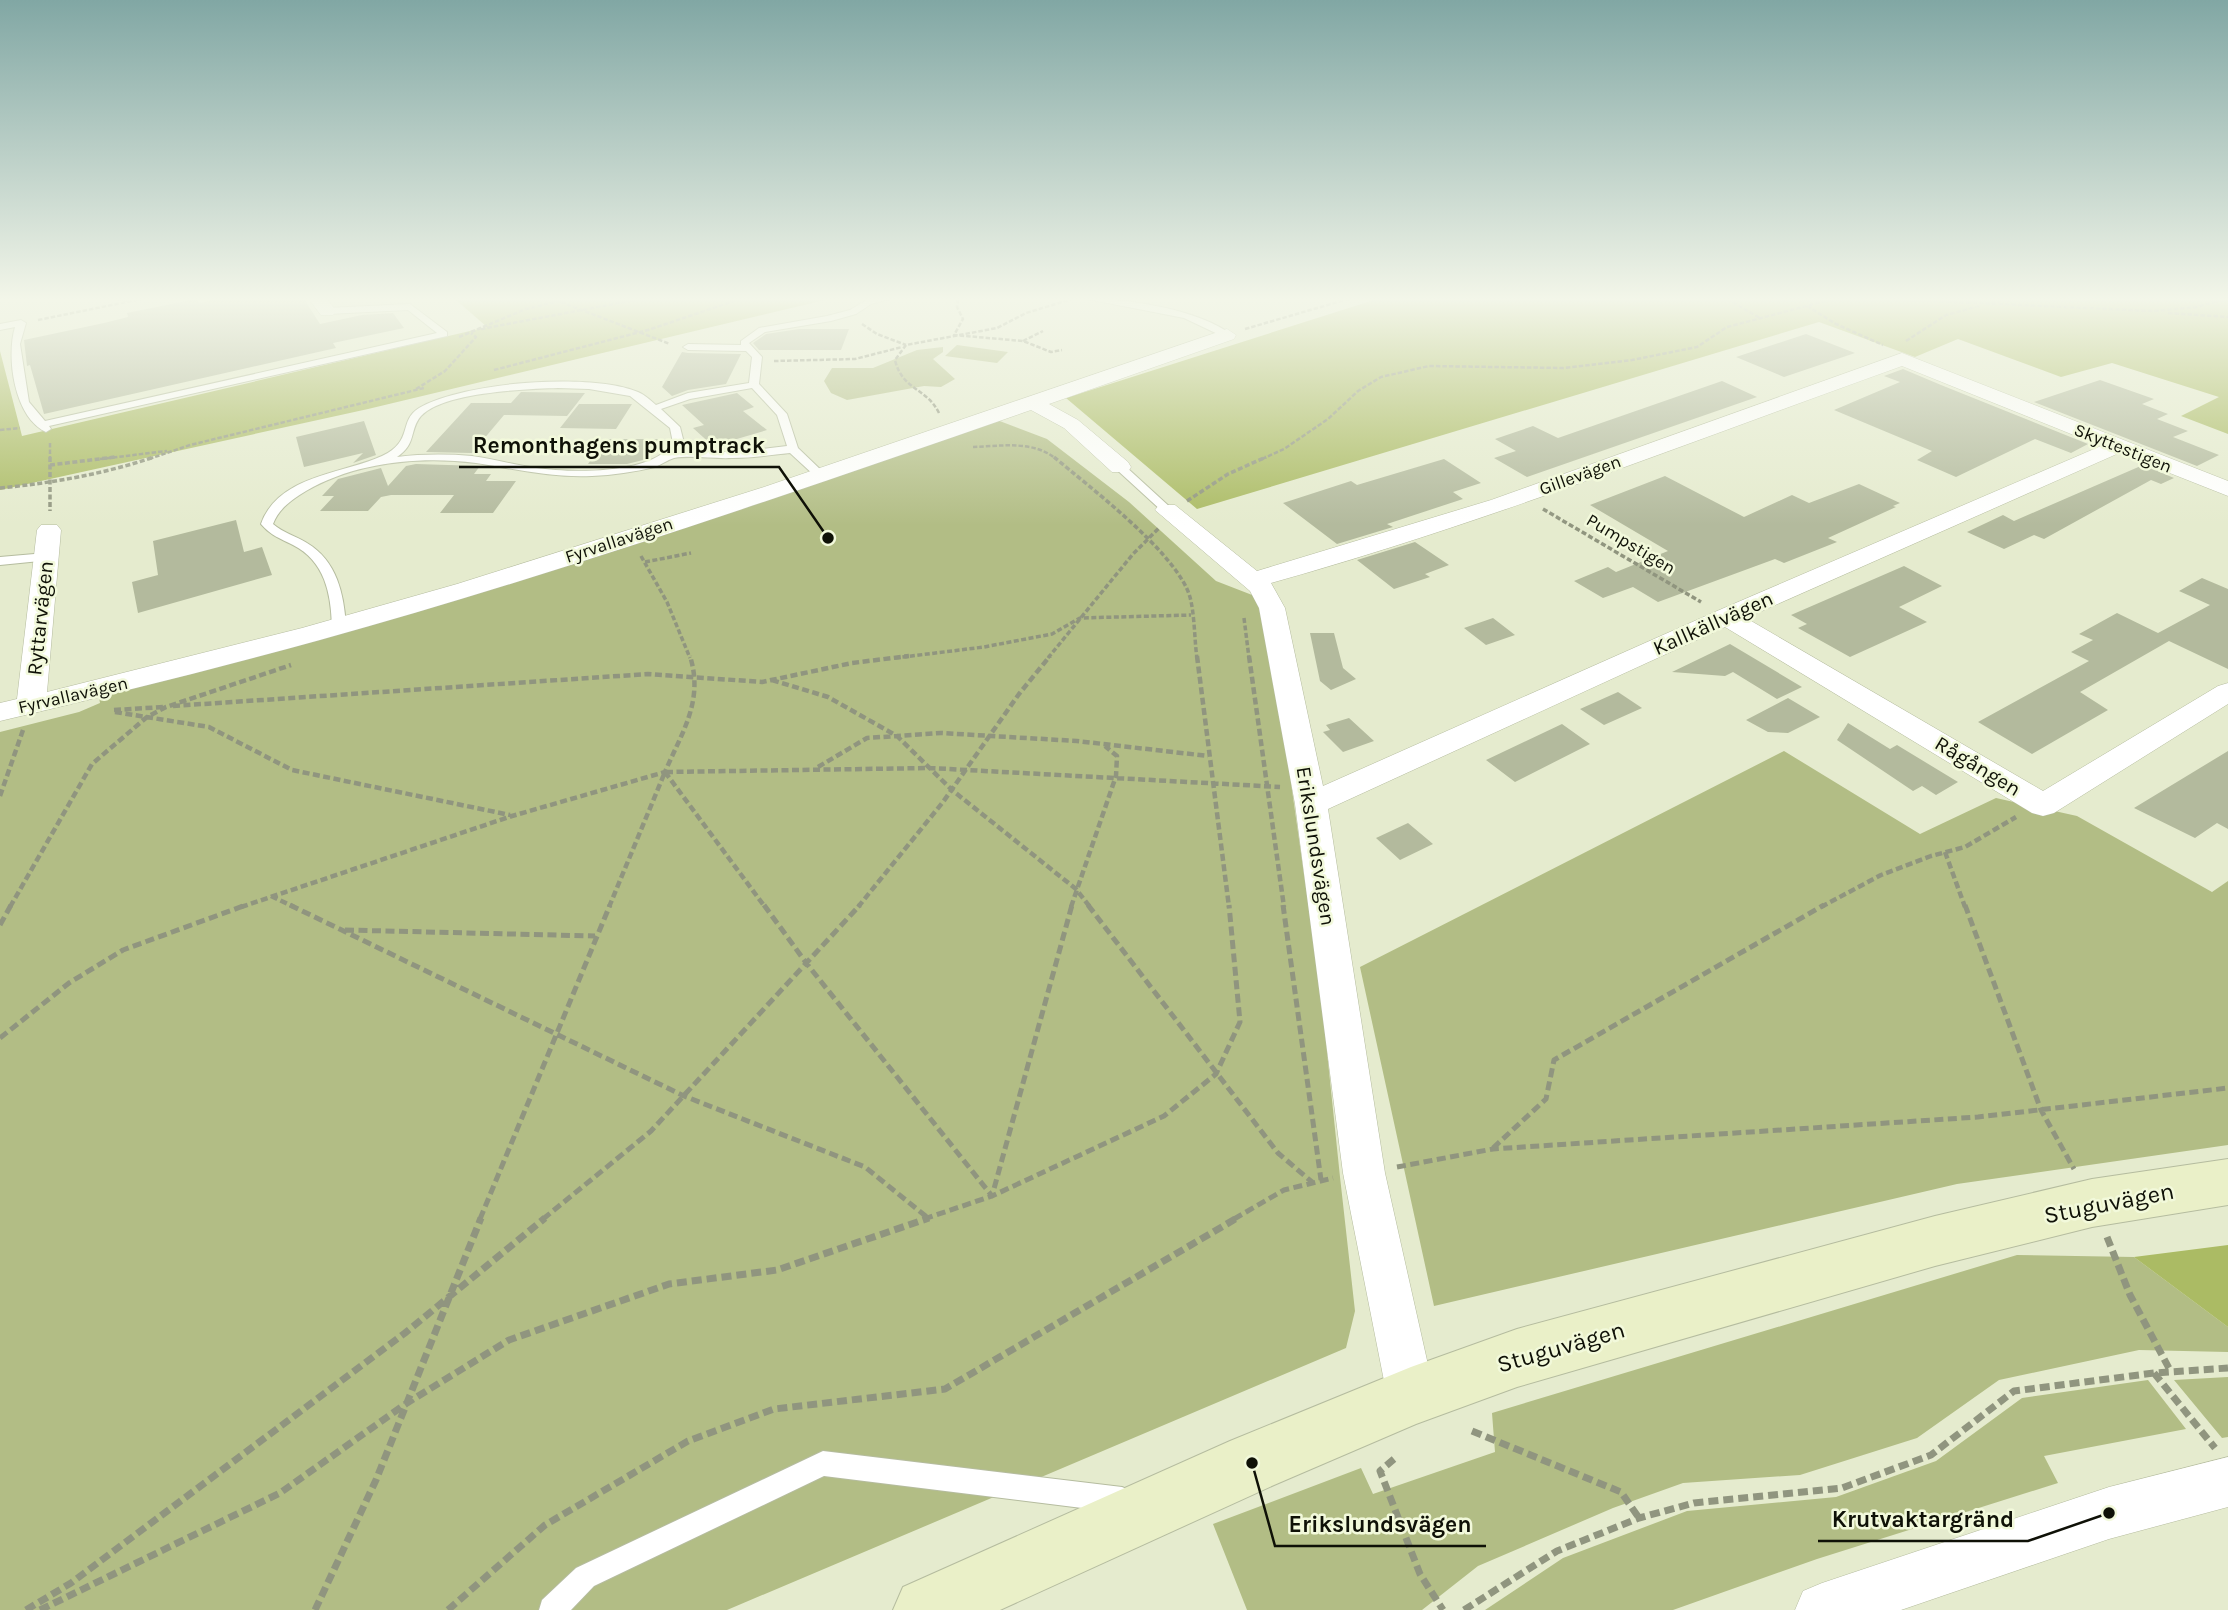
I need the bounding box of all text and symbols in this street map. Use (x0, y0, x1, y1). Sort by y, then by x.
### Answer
street label: Skyttestigen (2071, 418, 2175, 478)
callout: Remonthagens pumptrack (459, 423, 779, 467)
text: Remonthagens pumptrack (473, 432, 766, 459)
street label: Gillevägen (1536, 450, 1624, 500)
street label: Pumpstigen (1582, 509, 1680, 579)
street label: Fyrvallavägen (562, 512, 676, 568)
street label: Ryttarvägen (22, 560, 58, 676)
street label: Kallkällvägen (1649, 586, 1777, 660)
street label: Fyrvallavägen (16, 672, 130, 718)
street label: Rågången (1931, 731, 2025, 801)
street label: Erikslundsvägen (1292, 765, 1340, 927)
street label: Stuguvägen (2042, 1177, 2176, 1229)
street label: Stuguvägen (1494, 1315, 1628, 1379)
callout: Krutvaktargränd (1818, 1497, 2028, 1541)
callout: Erikslundsvägen (1275, 1502, 1486, 1546)
text: Krutvaktargränd (1832, 1506, 2014, 1533)
text: Erikslundsvägen (1288, 1511, 1472, 1538)

